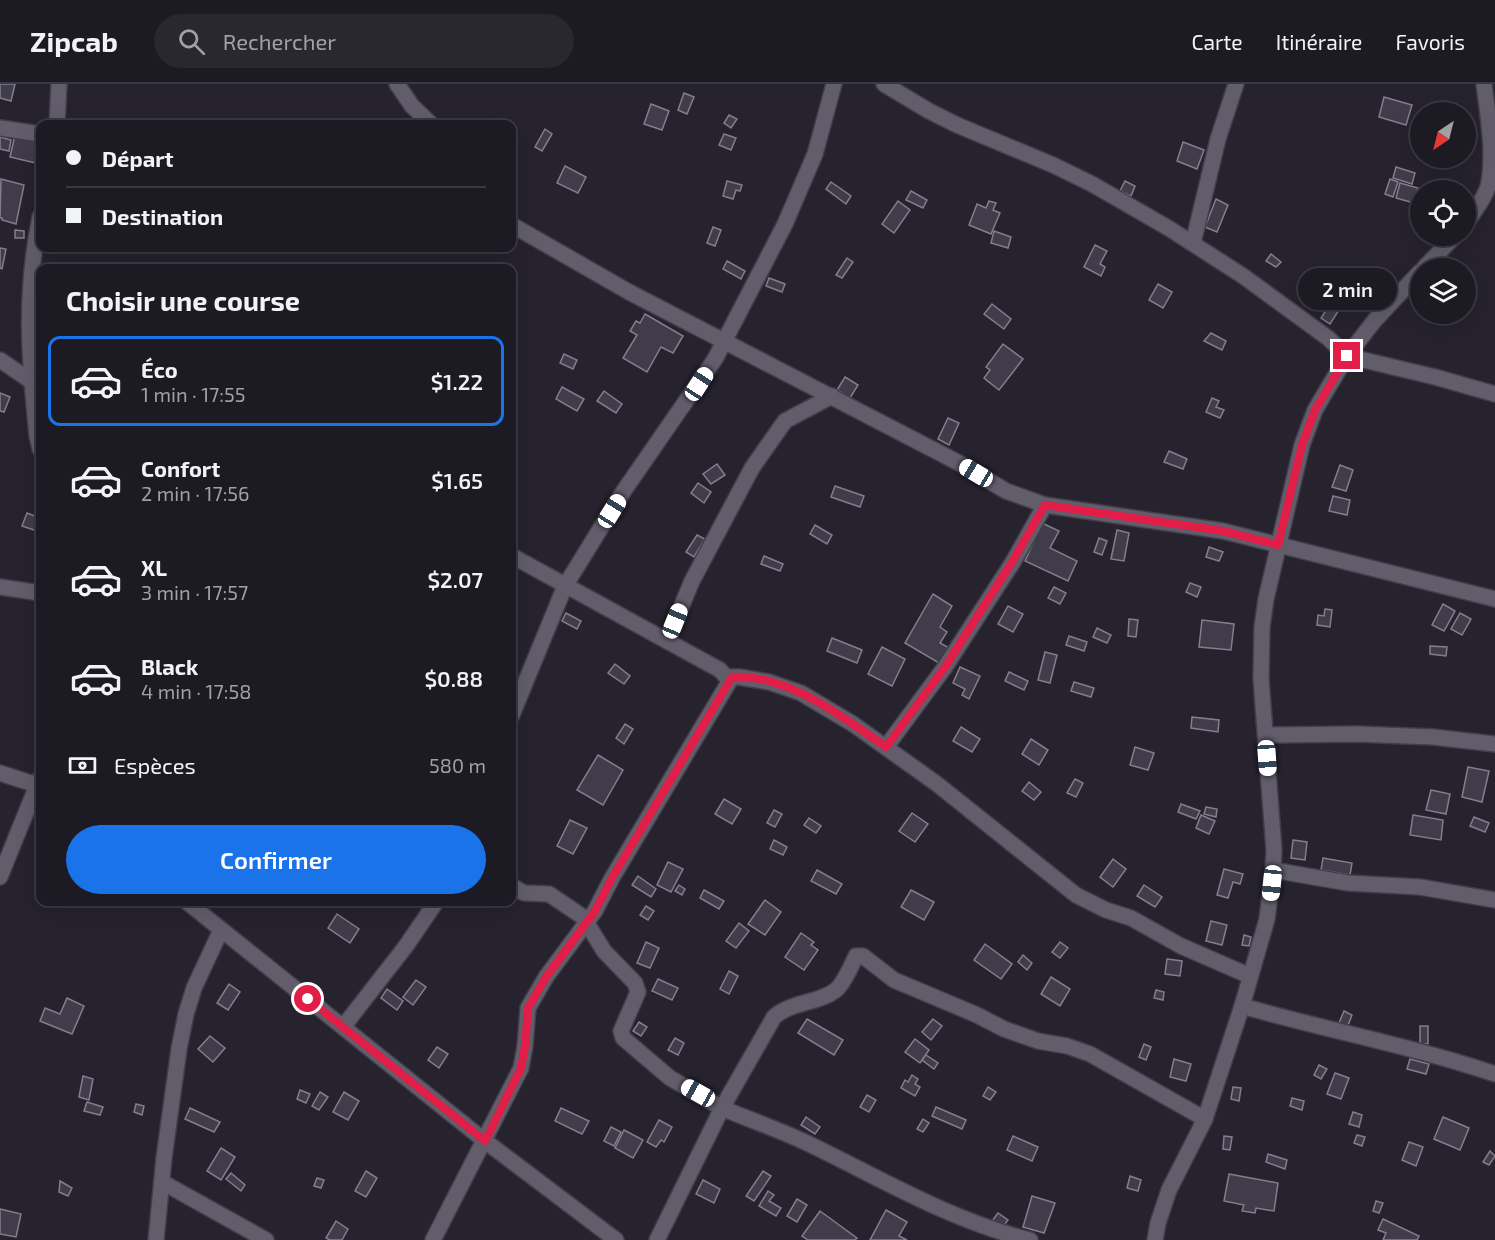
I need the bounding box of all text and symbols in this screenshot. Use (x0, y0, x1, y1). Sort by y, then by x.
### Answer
search box (154, 14, 574, 68)
text: Zipcab (30, 24, 118, 58)
icon: search (175, 25, 208, 58)
text: Rechercher (223, 28, 336, 54)
text: Carte (1191, 29, 1243, 54)
text: Itinéraire (1276, 29, 1362, 54)
text: Favoris (1395, 29, 1465, 54)
north arrow (1410, 102, 1476, 168)
map controls (1410, 102, 1476, 324)
text: Départ (102, 145, 174, 171)
button: locate (1410, 180, 1476, 246)
text: Destination (102, 203, 223, 229)
button: layers (1410, 258, 1476, 324)
callout: 2 min (1298, 269, 1396, 311)
text: 2 min (1322, 277, 1373, 301)
text: Choisir une course (66, 284, 300, 316)
route end (1333, 342, 1360, 369)
icon: car (69, 354, 123, 408)
text: Éco (141, 356, 178, 382)
car (682, 364, 716, 404)
text: $1.22 (431, 368, 483, 394)
text: 1 min · 17:55 (141, 382, 246, 406)
icon: car (69, 453, 123, 507)
text: Confort (141, 455, 220, 481)
car (956, 456, 996, 490)
text: $1.65 (431, 467, 483, 493)
text: 2 min · 17:56 (141, 481, 250, 505)
car (595, 491, 629, 531)
icon: car (69, 552, 123, 606)
text: XL (141, 554, 167, 580)
text: $2.07 (427, 566, 483, 592)
text: 3 min · 17:57 (141, 580, 248, 604)
car (660, 601, 690, 641)
icon: car (69, 651, 123, 705)
text: Black (141, 653, 198, 679)
text: $0.88 (424, 665, 483, 691)
text: 4 min · 17:58 (141, 679, 251, 703)
car (1257, 739, 1277, 777)
icon: cash (66, 749, 99, 782)
text: Espèces (114, 752, 196, 778)
text: 580 m (429, 753, 486, 777)
button: Confirmer (66, 825, 486, 894)
car (1261, 864, 1283, 902)
route start (294, 985, 321, 1012)
car (678, 1076, 718, 1110)

